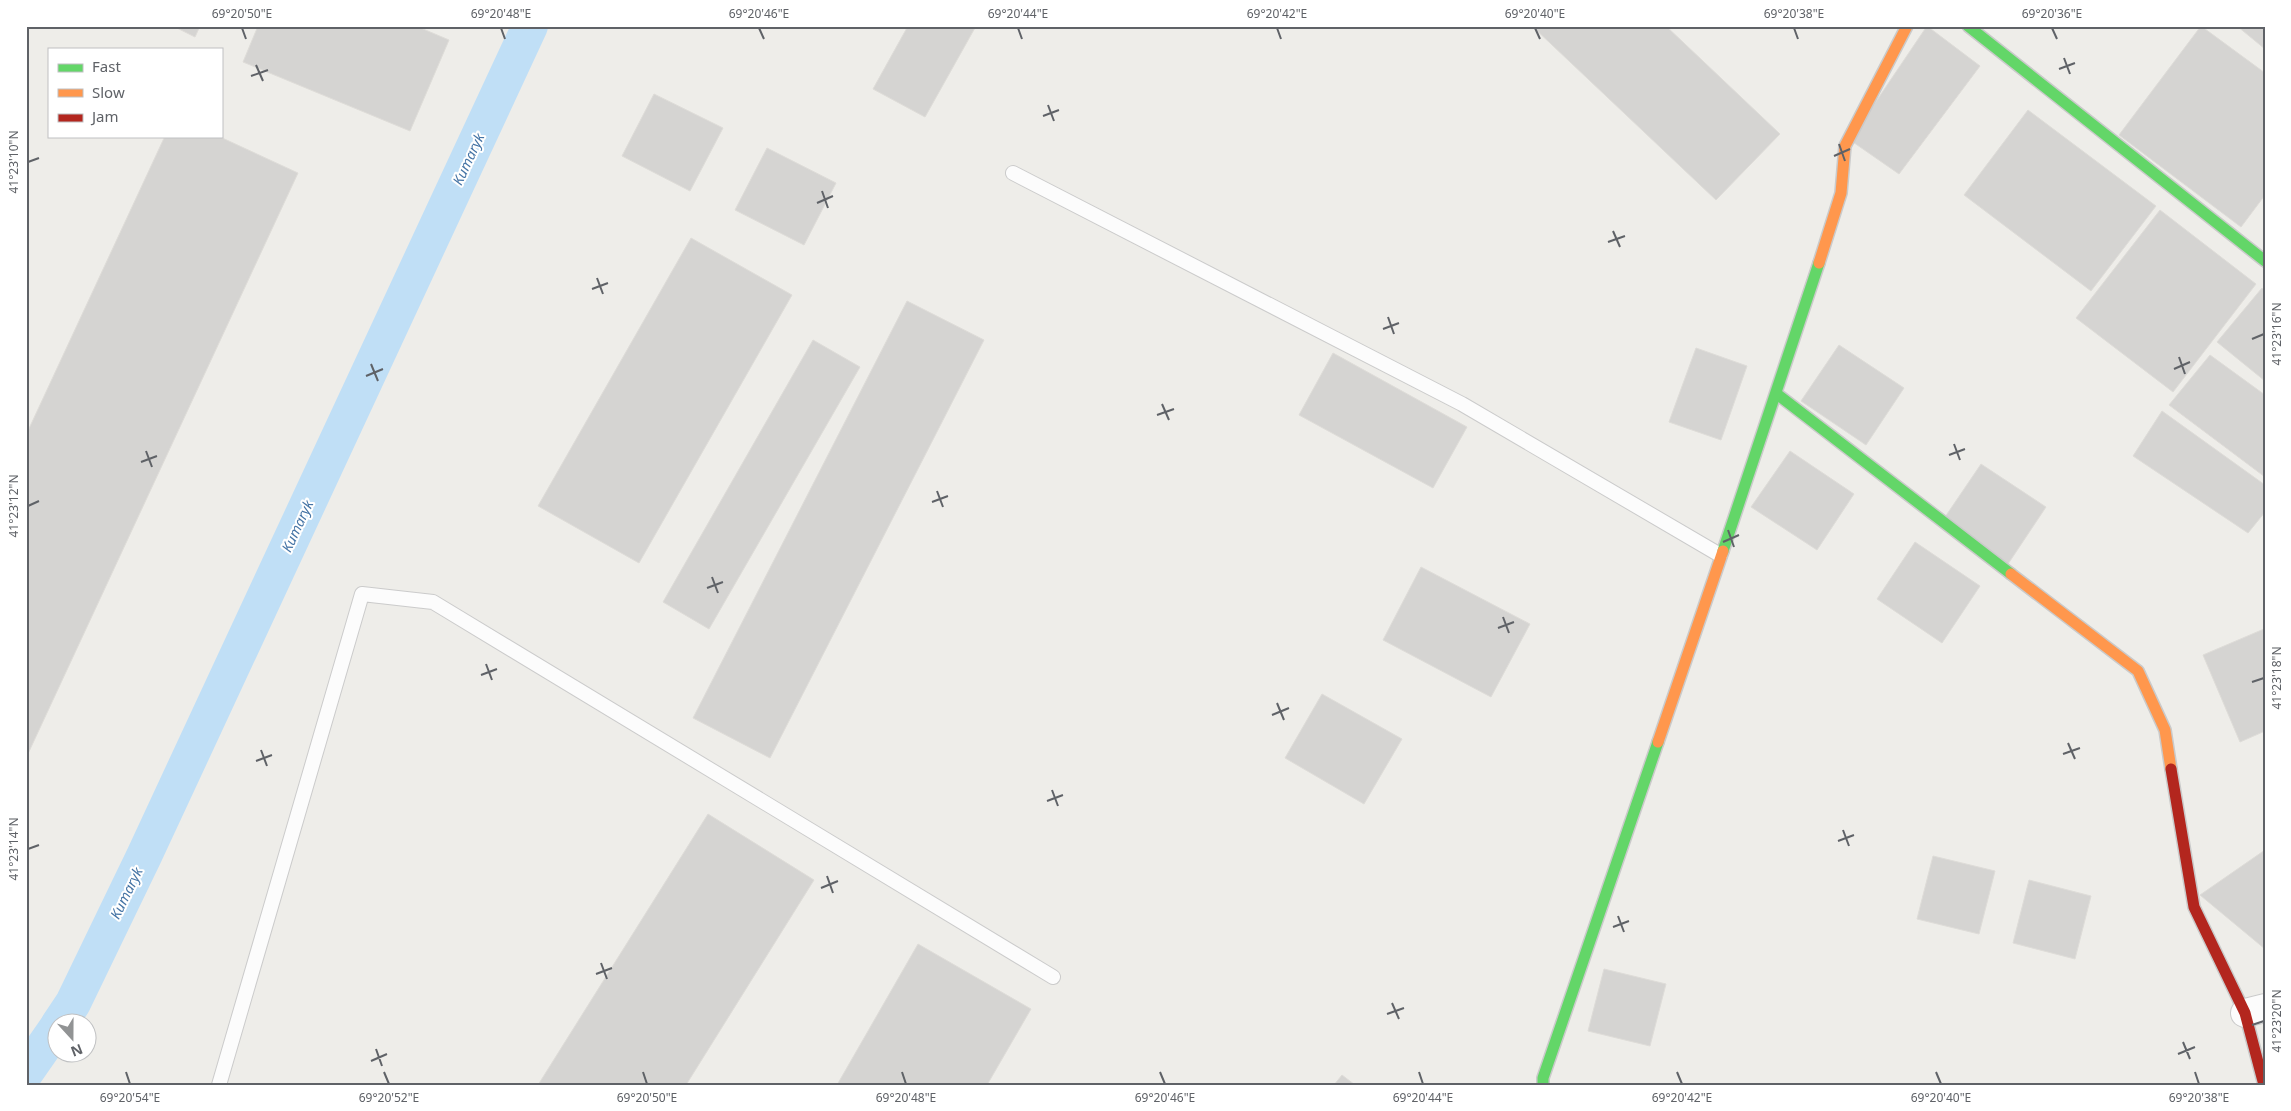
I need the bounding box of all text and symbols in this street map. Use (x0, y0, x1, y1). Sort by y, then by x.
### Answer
text: 69°20'50"E (212, 5, 272, 22)
text: 69°20'48"E (471, 5, 531, 22)
text: 69°20'46"E (729, 5, 789, 22)
text: 69°20'44"E (988, 5, 1048, 22)
text: 69°20'42"E (1247, 5, 1307, 22)
text: 69°20'40"E (1505, 5, 1565, 22)
text: 69°20'38"E (1764, 5, 1824, 22)
text: 69°20'36"E (2022, 5, 2082, 22)
legend (48, 48, 222, 138)
text: Fast (92, 56, 121, 76)
text: Slow (92, 82, 125, 102)
text: Jam (90, 106, 119, 126)
water label: Kumaryk (448, 129, 489, 188)
text: 41°23'10"N (5, 130, 22, 194)
text: 41°23'16"N (2268, 302, 2285, 366)
text: 41°23'12"N (5, 474, 22, 538)
water label: Kumaryk (277, 496, 318, 555)
text: 41°23'18"N (2268, 646, 2285, 710)
text: 41°23'14"N (5, 817, 22, 881)
water label: Kumaryk (105, 863, 147, 922)
text: 41°23'20"N (2268, 989, 2285, 1053)
north arrow (48, 1014, 98, 1064)
text: N (68, 1040, 86, 1062)
text: 69°20'54"E (100, 1089, 160, 1106)
text: 69°20'52"E (359, 1089, 419, 1106)
text: 69°20'50"E (617, 1089, 677, 1106)
text: 69°20'48"E (876, 1089, 936, 1106)
text: 69°20'46"E (1135, 1089, 1195, 1106)
text: 69°20'44"E (1393, 1089, 1453, 1106)
text: 69°20'42"E (1652, 1089, 1712, 1106)
text: 69°20'40"E (1911, 1089, 1971, 1106)
text: 69°20'38"E (2169, 1089, 2229, 1106)

